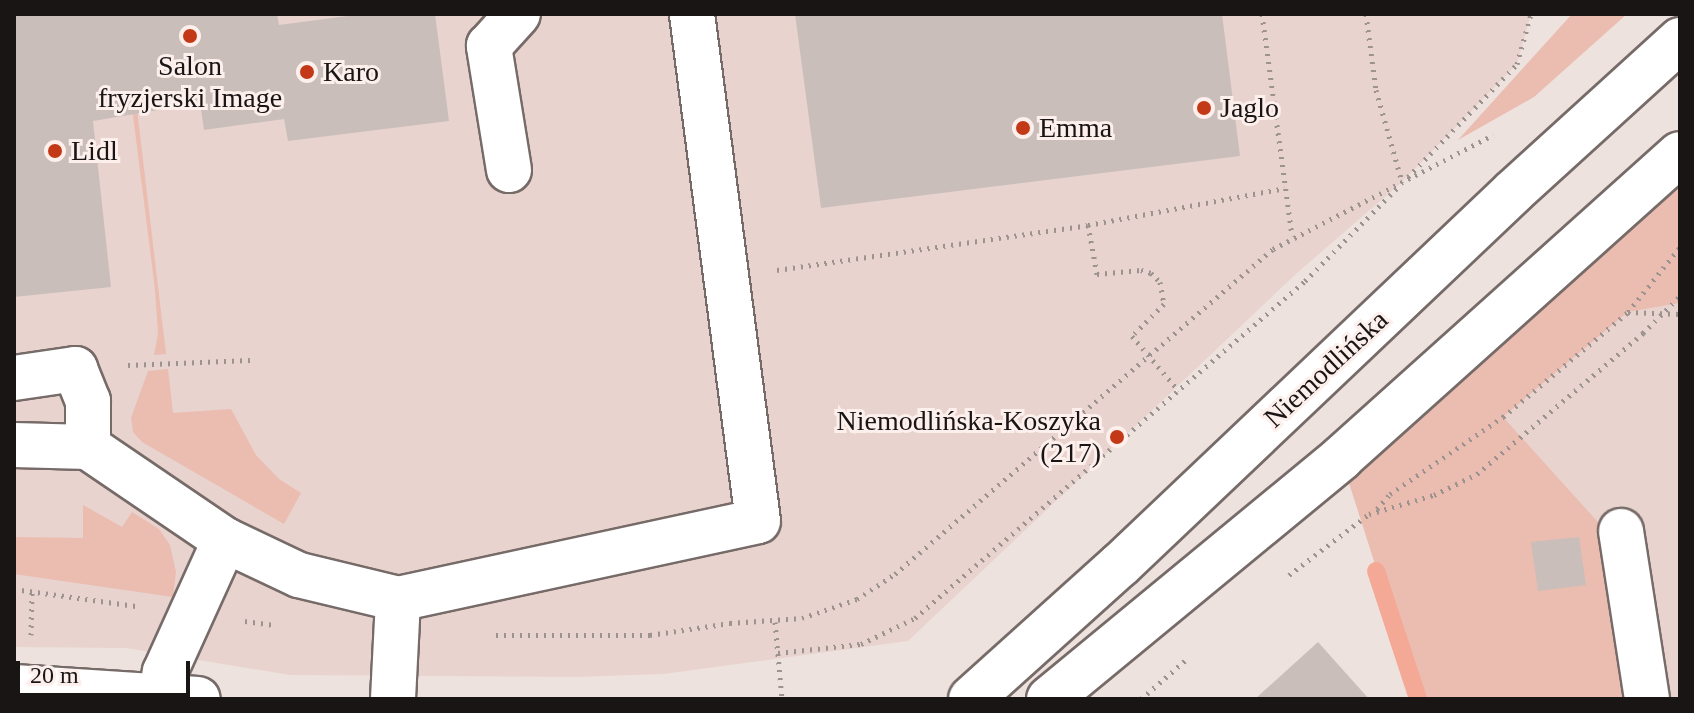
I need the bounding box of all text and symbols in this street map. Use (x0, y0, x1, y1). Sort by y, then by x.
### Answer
marker: Salon fryzjerski Image (181, 27, 199, 45)
place label: Salon fryzjerski Image (98, 49, 282, 115)
place label: Karo (323, 55, 379, 89)
marker: Karo (298, 63, 316, 81)
place label: Jaglo (1220, 91, 1279, 125)
marker: Jaglo (1195, 99, 1213, 117)
place label: Emma (1039, 111, 1112, 145)
marker: Emma (1014, 119, 1032, 137)
place label: Lidl (71, 134, 118, 168)
marker: Lidl (46, 142, 64, 160)
street label: Niemodlińska (1257, 303, 1395, 435)
place label: Niemodlińska-Koszyka (217) (837, 404, 1101, 470)
marker: Niemodlińska-Koszyka (217) (1108, 428, 1126, 446)
scale bar (20, 645, 194, 695)
text: 20 m (30, 662, 79, 688)

